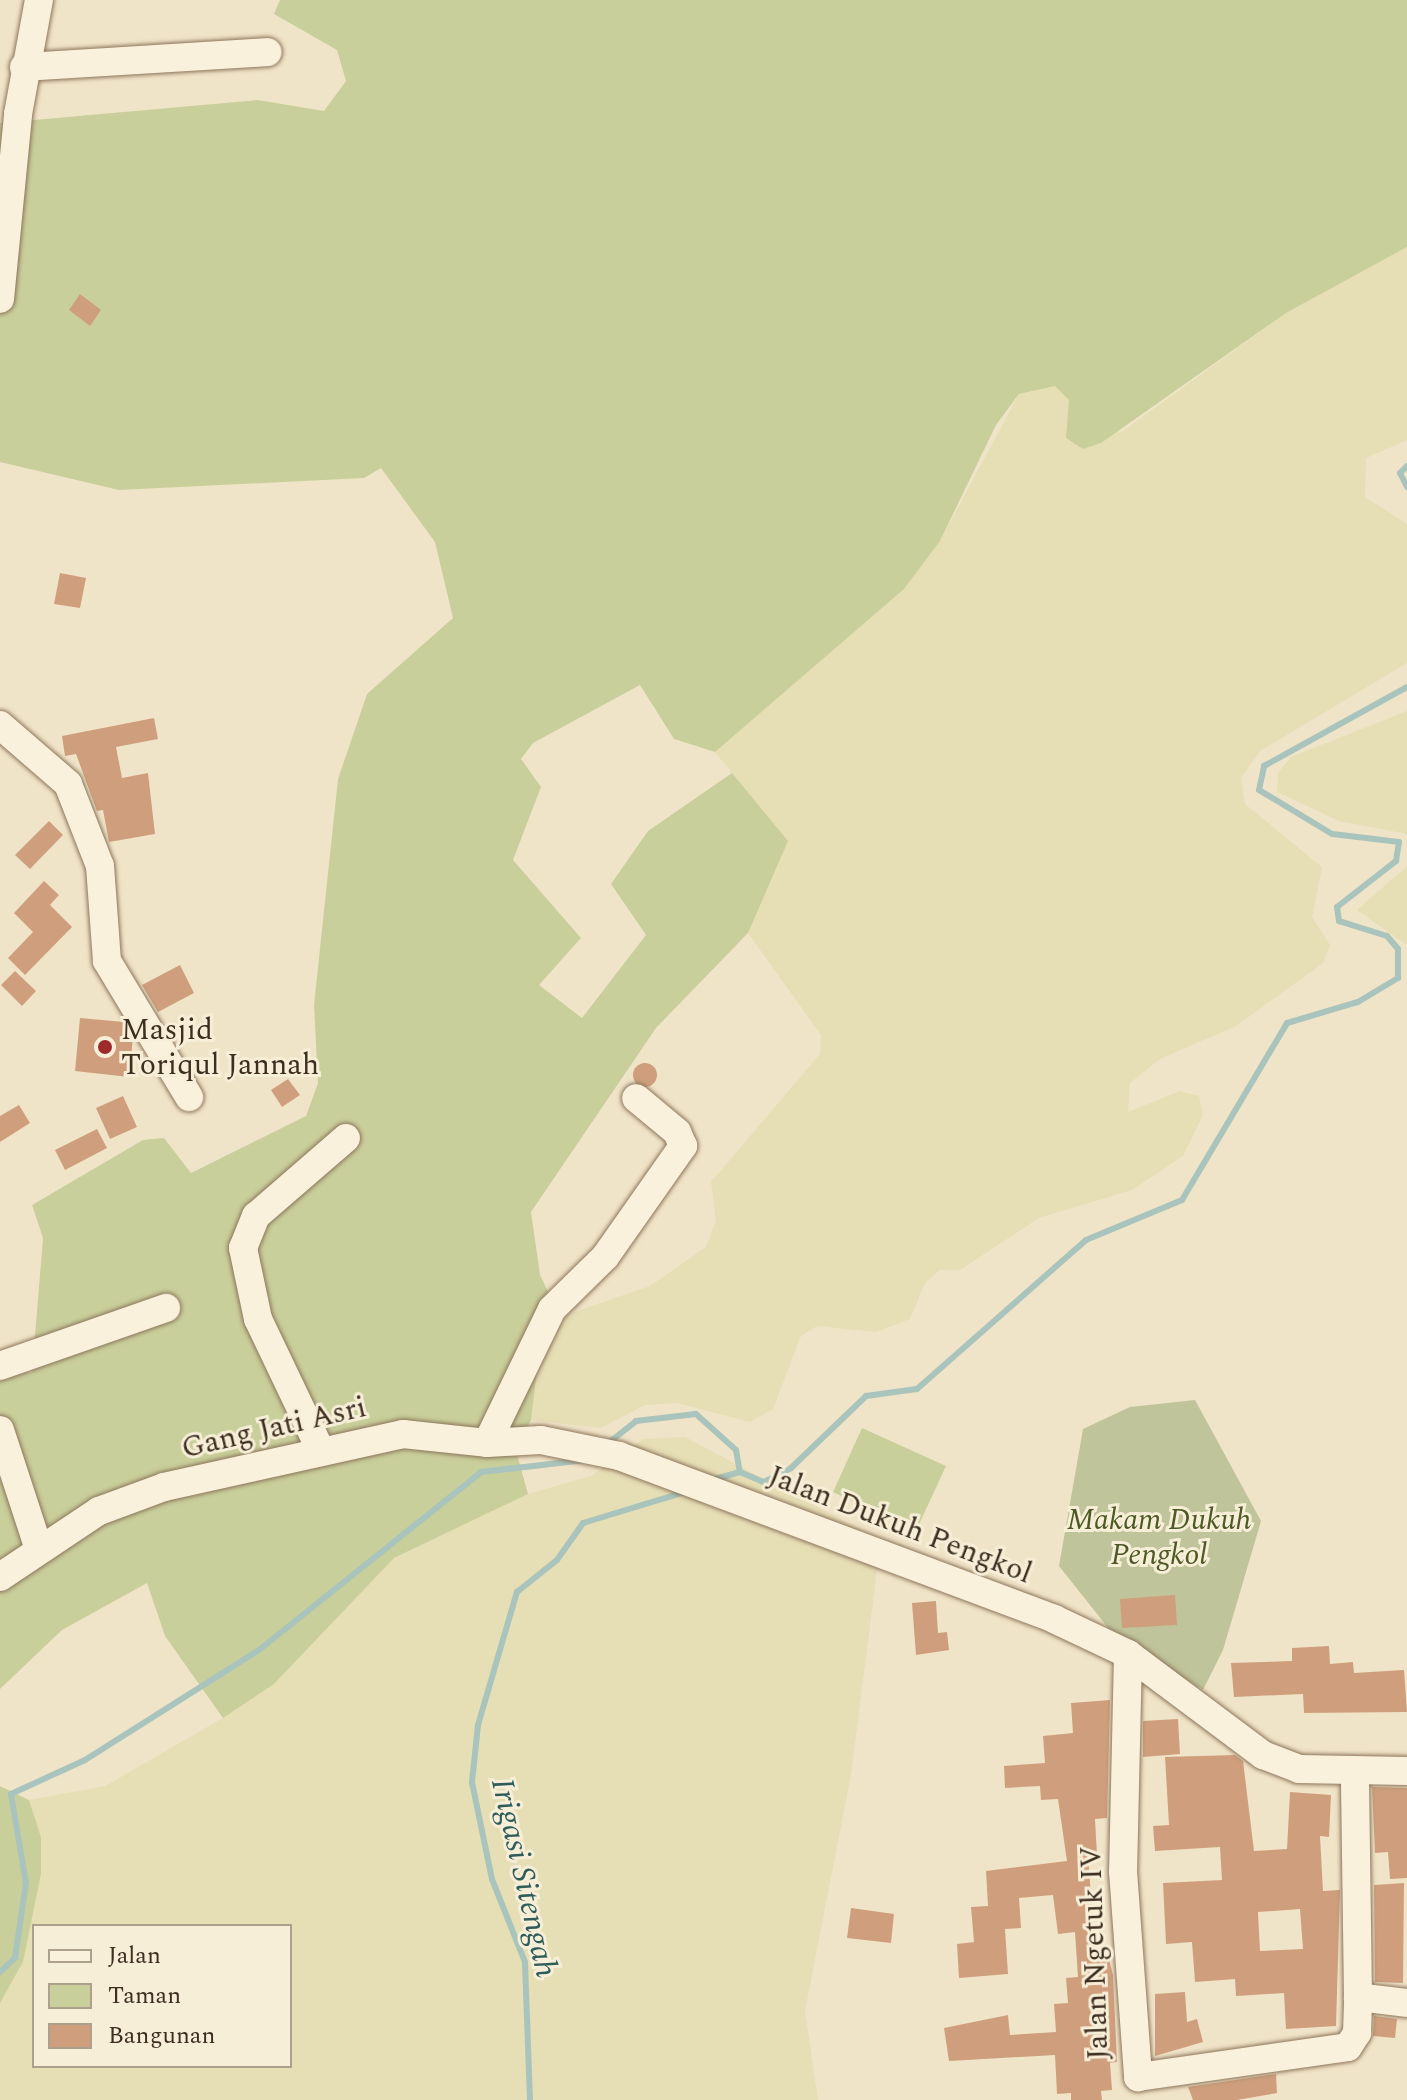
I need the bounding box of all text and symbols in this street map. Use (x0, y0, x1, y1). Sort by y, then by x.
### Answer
place label: Masjid Toriqul Jannah (121, 1012, 319, 1082)
marker: Masjid Toriqul Jannah (96, 1038, 114, 1056)
street label: Gang Jati Asri (178, 1389, 370, 1467)
street label: Jalan Dukuh Pengkol (763, 1458, 1037, 1592)
park label: Makam Dukuh Pengkol (1067, 1502, 1251, 1572)
water label: Irigasi Sitengah (481, 1775, 565, 1981)
street label: Jalan Ngetuk IV (1073, 1845, 1117, 2061)
legend (32, 1924, 292, 2068)
text: Jalan (108, 1938, 161, 1974)
text: Taman (108, 1978, 181, 2014)
text: Bangunan (108, 2018, 216, 2054)

